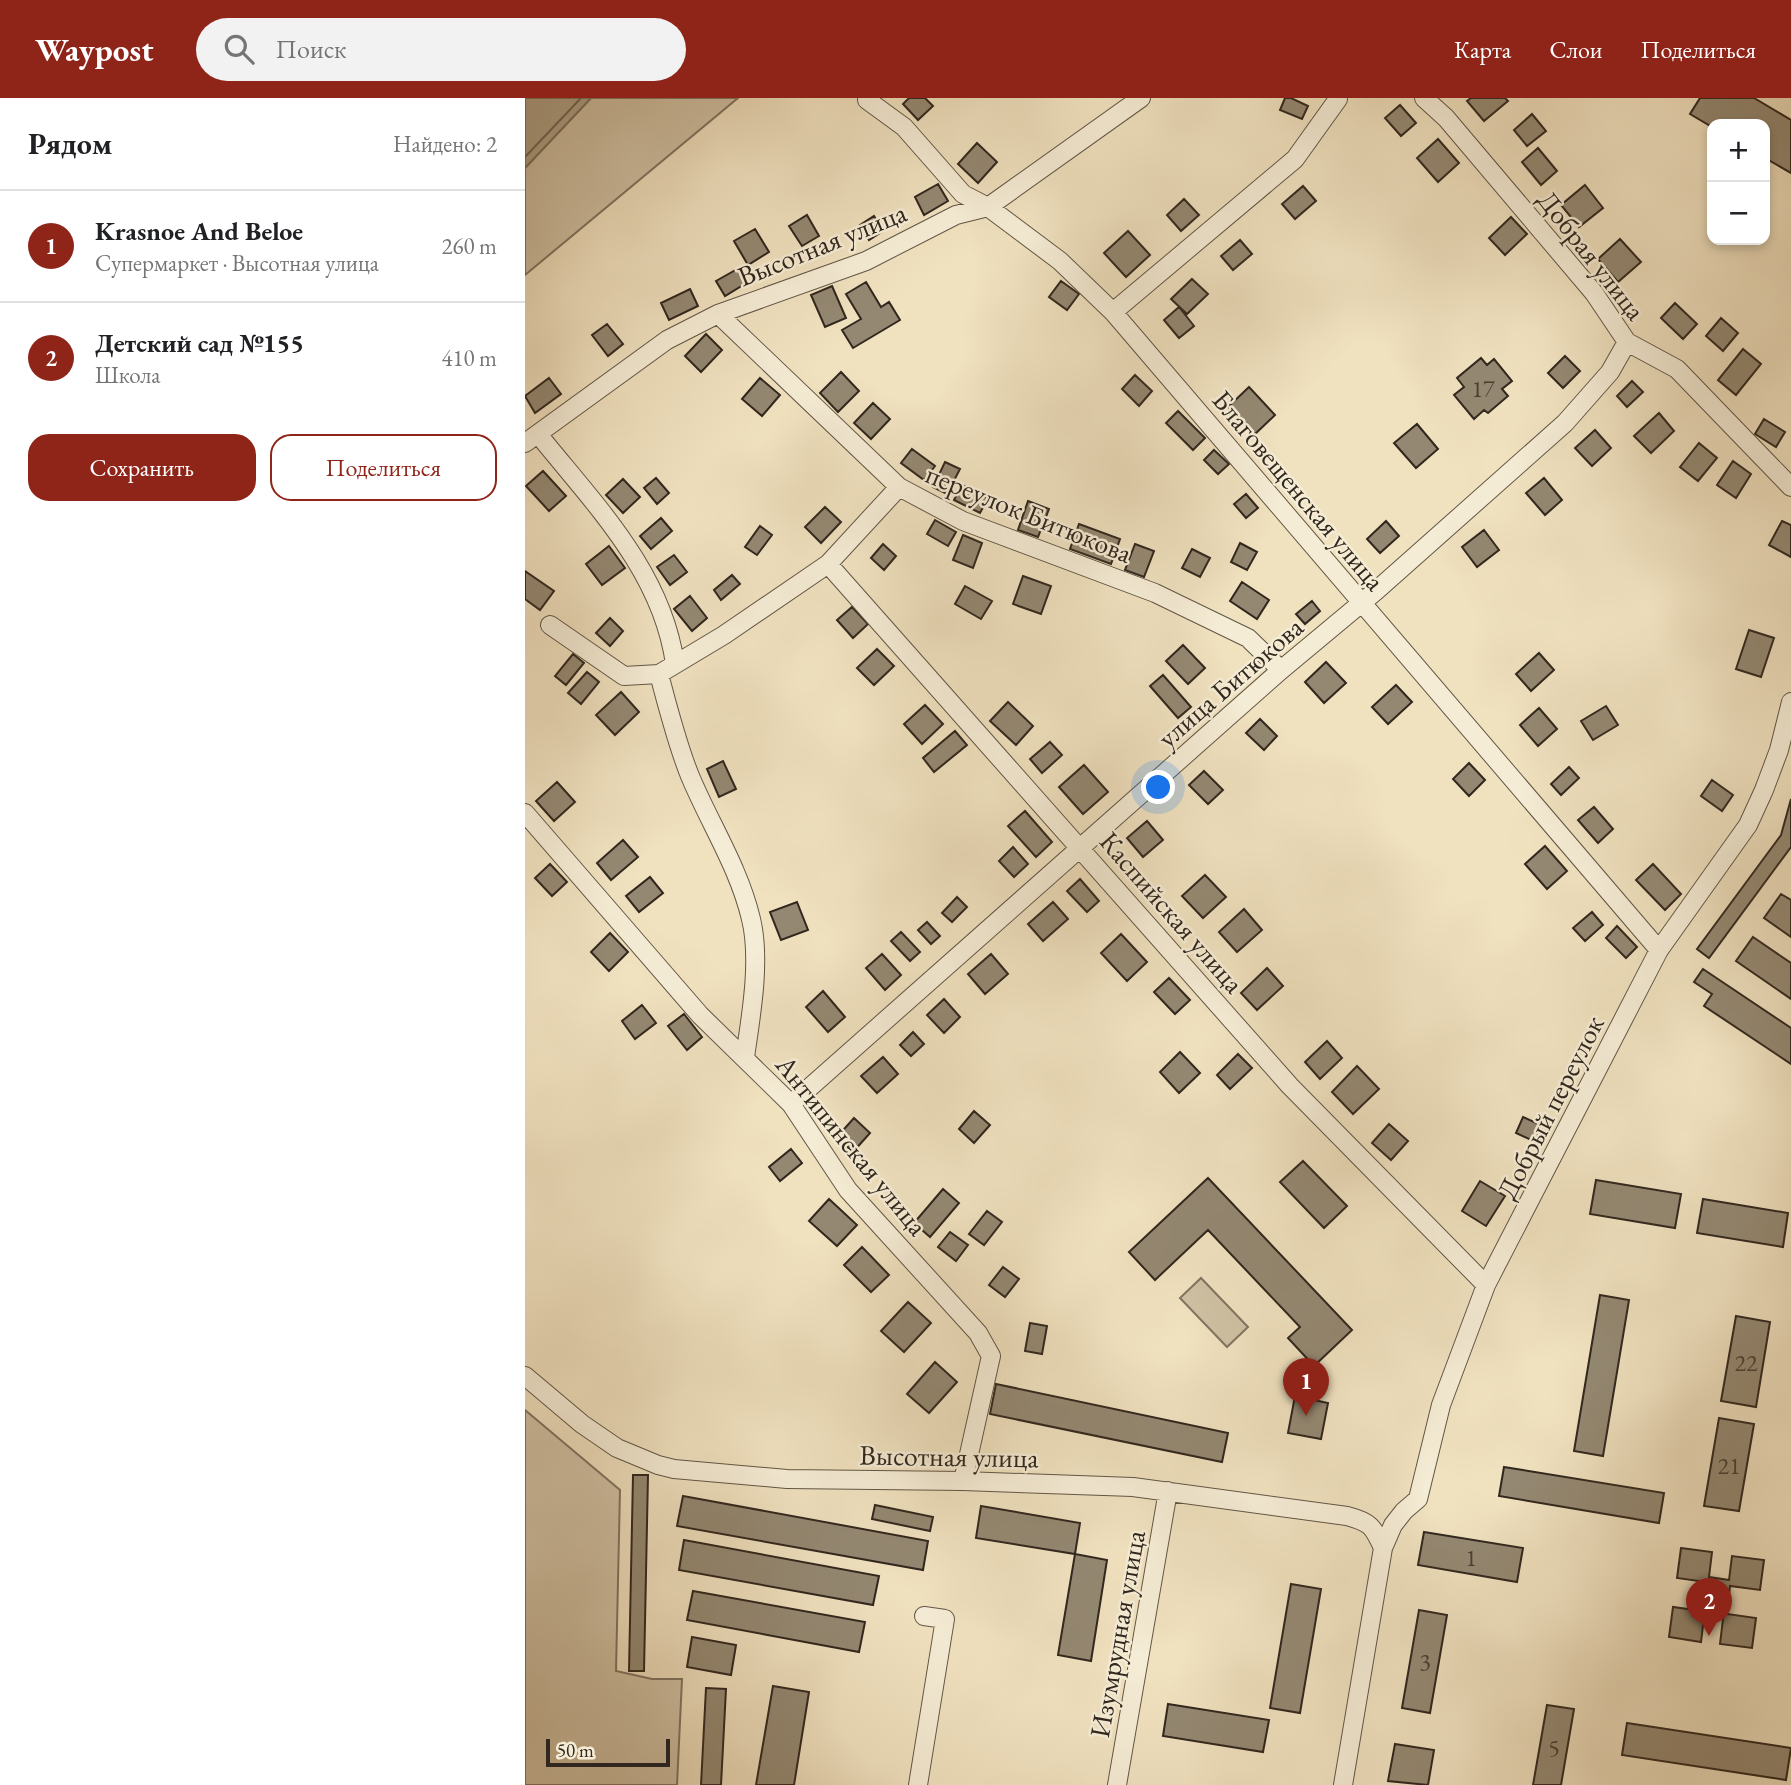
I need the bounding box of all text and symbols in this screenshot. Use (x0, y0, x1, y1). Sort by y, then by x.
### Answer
search box (196, 18, 686, 81)
text: Waypost (35, 28, 154, 71)
icon: search (220, 30, 258, 68)
text: Поиск (276, 32, 346, 66)
text: Карта (1454, 34, 1511, 65)
text: Слои (1549, 34, 1603, 65)
text: Поделиться (1641, 34, 1756, 65)
map controls (1707, 119, 1770, 245)
button: + (1707, 119, 1770, 182)
text: Рядом (28, 124, 112, 163)
text: Найдено: 2 (393, 129, 497, 159)
button: − (1707, 182, 1770, 245)
street label: Добрая улица (1530, 183, 1655, 328)
street label: Высотная улица (732, 193, 912, 294)
text: Krasnoe And Beloe (95, 214, 303, 248)
text: 1 (45, 231, 57, 261)
text: 260 m (441, 231, 497, 261)
text: Супермаркет · Высотная улица (95, 248, 379, 278)
text: Детский сад №155 (95, 326, 304, 360)
text: 2 (45, 343, 57, 373)
text: 410 m (441, 343, 497, 373)
text: Школа (95, 360, 160, 390)
house number: 17 (1471, 373, 1495, 404)
street label: Благовещенская улица (1204, 382, 1394, 598)
button: Сохранить (28, 434, 256, 501)
button: Поделиться (270, 434, 497, 501)
street label: переулок Битюкова (921, 455, 1138, 571)
street label: улица Битюкова (1150, 608, 1311, 755)
your location (1141, 770, 1175, 804)
street label: Каспийская улица (1092, 824, 1253, 1001)
street label: Добрый переулок (1488, 1009, 1612, 1205)
street label: Антипинская улица (767, 1047, 936, 1243)
house number: 22 (1734, 1347, 1758, 1378)
pin: 1 (1283, 1358, 1329, 1416)
street label: Высотная улица (859, 1436, 1040, 1476)
house number: 21 (1717, 1450, 1741, 1481)
street label: Изумрудная улица (1081, 1527, 1153, 1740)
house number: 1 (1465, 1542, 1477, 1573)
pin: 2 (1686, 1578, 1732, 1636)
house number: 3 (1419, 1646, 1431, 1677)
house number: 5 (1548, 1732, 1560, 1763)
scale bar (546, 1736, 670, 1768)
text: 50 m (557, 1738, 594, 1763)

